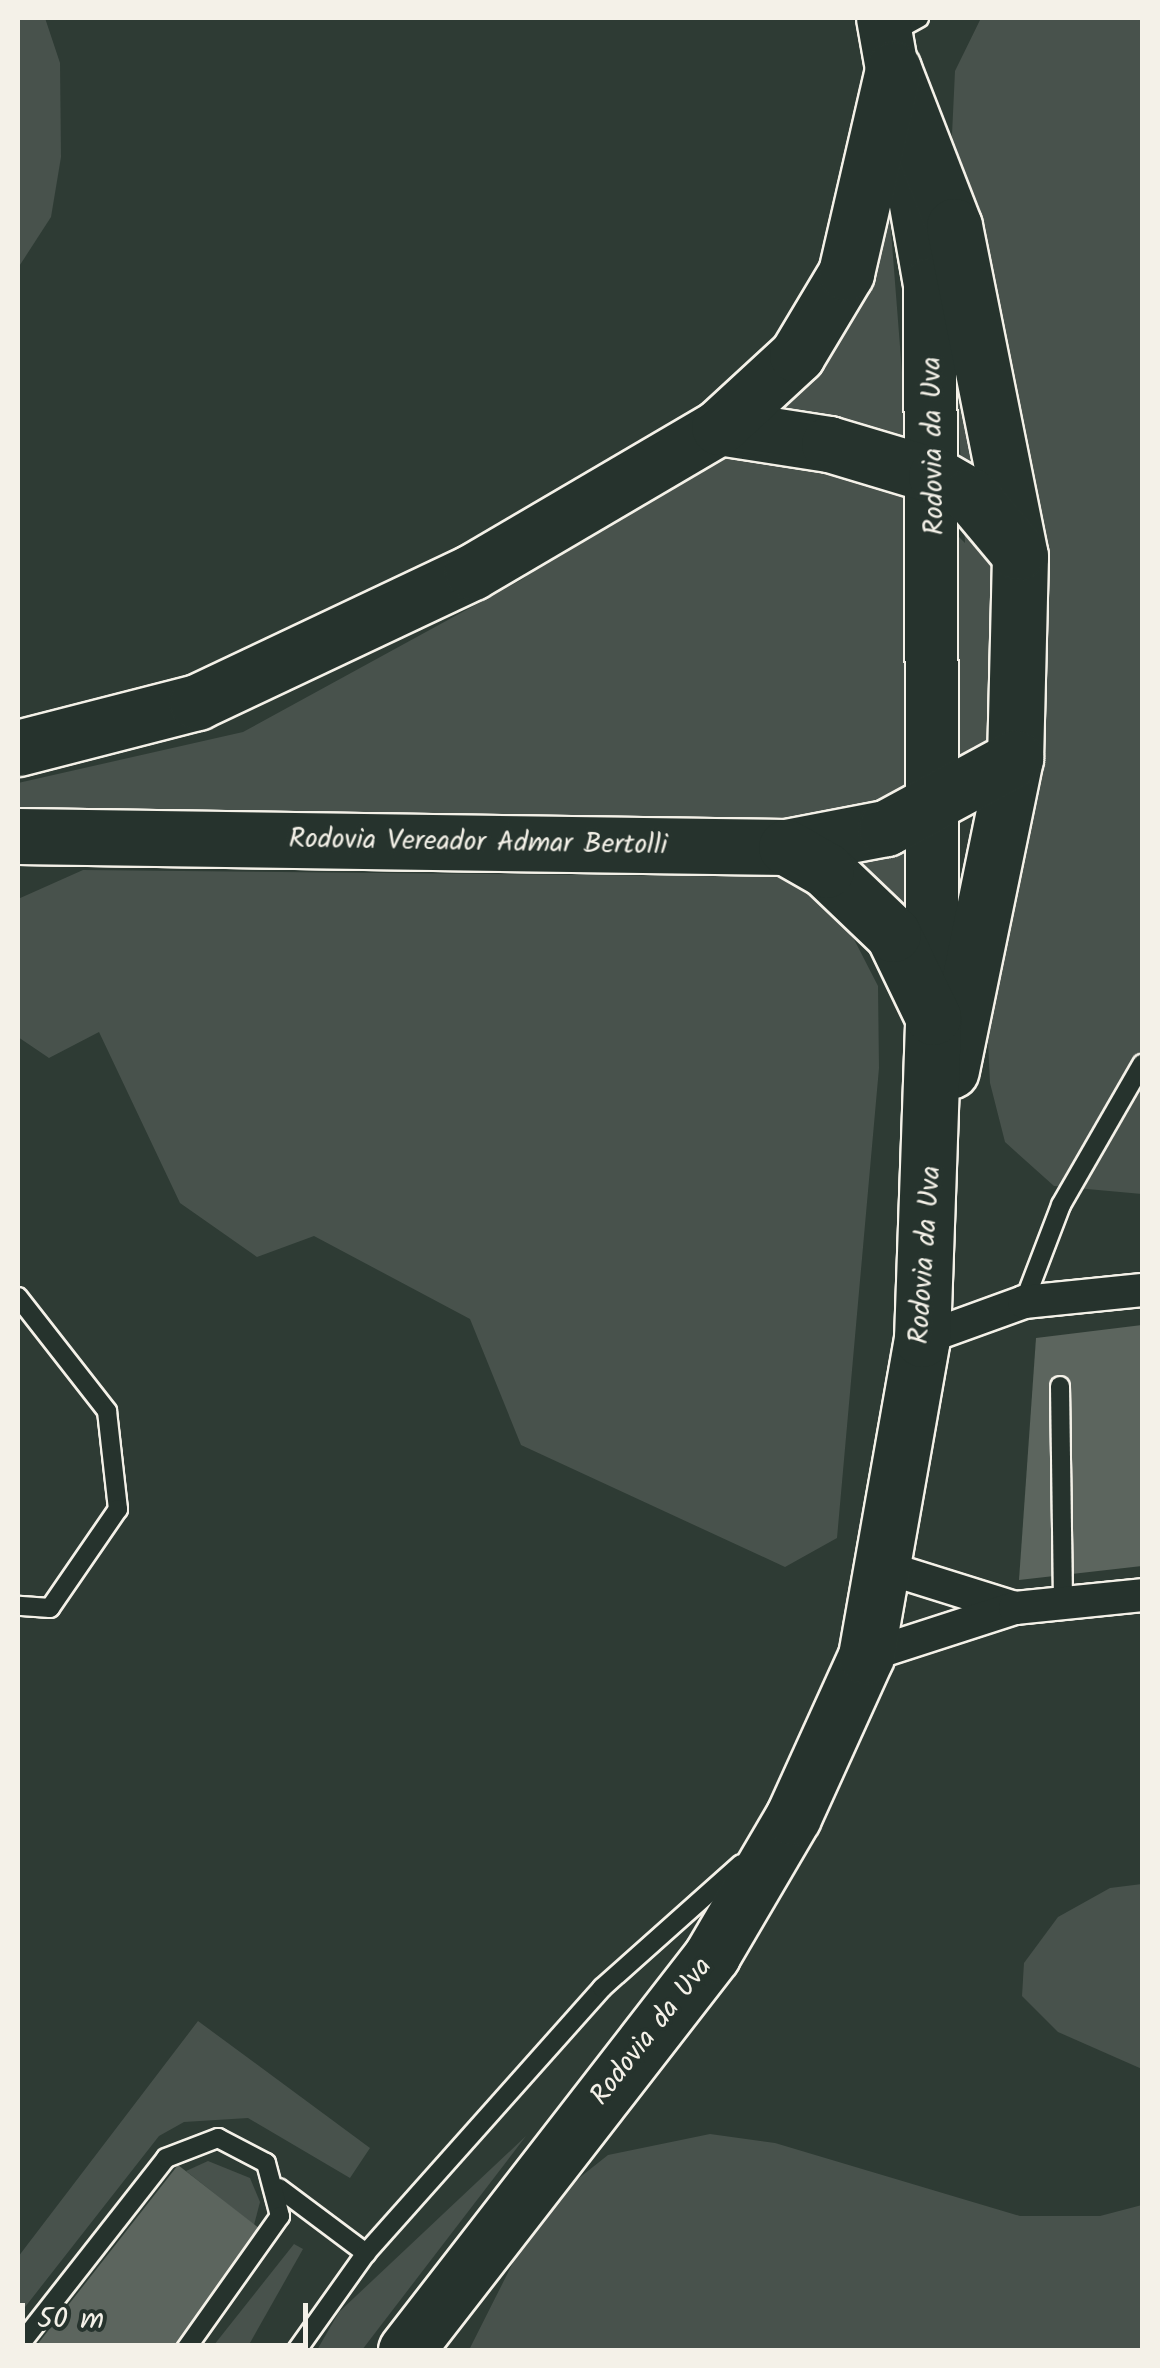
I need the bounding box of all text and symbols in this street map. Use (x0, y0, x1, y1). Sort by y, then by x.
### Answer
street label: Rodovia da Uva (916, 356, 952, 536)
street label: Rodovia Vereador Admar Bertolli (288, 823, 668, 863)
street label: Rodovia da Uva (903, 1165, 949, 1345)
street label: Rodovia da Uva (584, 1951, 720, 2113)
scale bar (25, 2283, 312, 2345)
text: 50 m (37, 2296, 104, 2344)

